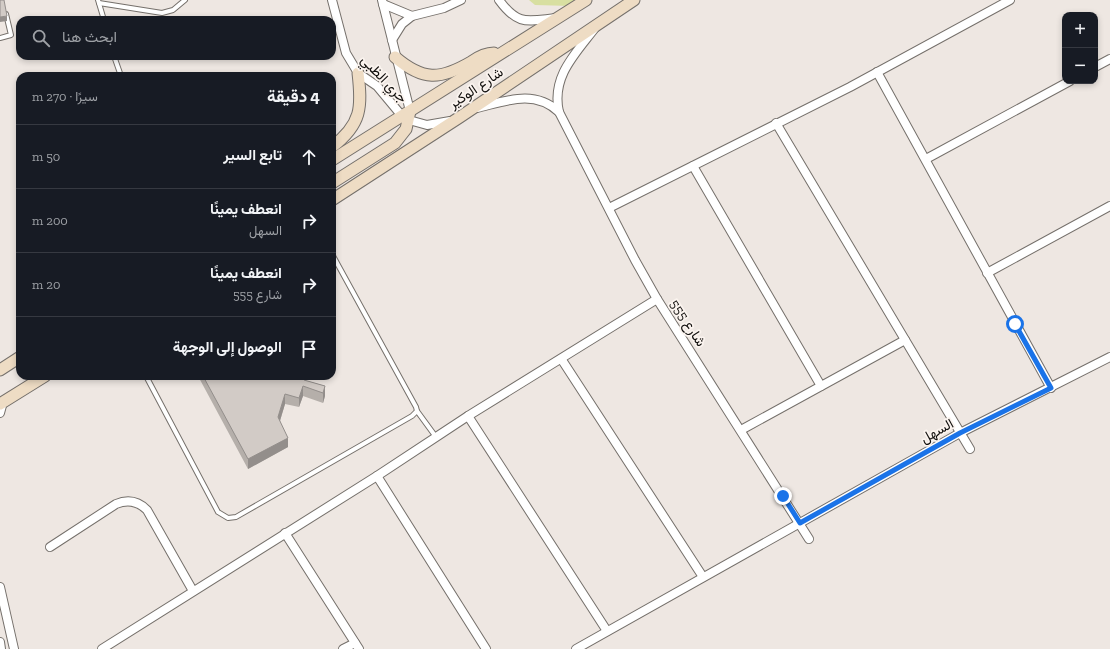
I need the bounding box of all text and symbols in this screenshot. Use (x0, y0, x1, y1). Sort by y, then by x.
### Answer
map controls (1062, 12, 1098, 84)
button: + (1062, 12, 1098, 48)
search box (16, 16, 336, 60)
icon: search (30, 27, 52, 49)
text: ابحث هنا (62, 28, 117, 46)
button: − (1062, 48, 1098, 84)
street label: جري الظبي (355, 52, 411, 109)
street label: شارع الوكير (445, 64, 508, 115)
text: 4 دقيقة (267, 86, 320, 106)
text: سيرًا · 270 m (32, 89, 98, 104)
text: تابع السير (223, 146, 282, 164)
icon: ahead (298, 146, 320, 168)
text: 50 m (32, 149, 60, 164)
text: انعطف يمينًا (210, 200, 282, 218)
icon: right (298, 210, 320, 232)
text: 200 m (32, 213, 68, 228)
text: السهل (249, 223, 282, 238)
text: انعطف يمينًا (210, 264, 282, 282)
icon: right (298, 274, 320, 296)
text: 20 m (32, 277, 60, 292)
text: شارع 555 (233, 287, 282, 302)
street label: شارع 555 (665, 296, 710, 351)
route start (1006, 315, 1024, 333)
text: الوصول إلى الوجهة (173, 338, 282, 356)
icon: arrive (298, 338, 320, 360)
street label: السهل (917, 415, 957, 447)
route end (774, 487, 792, 505)

